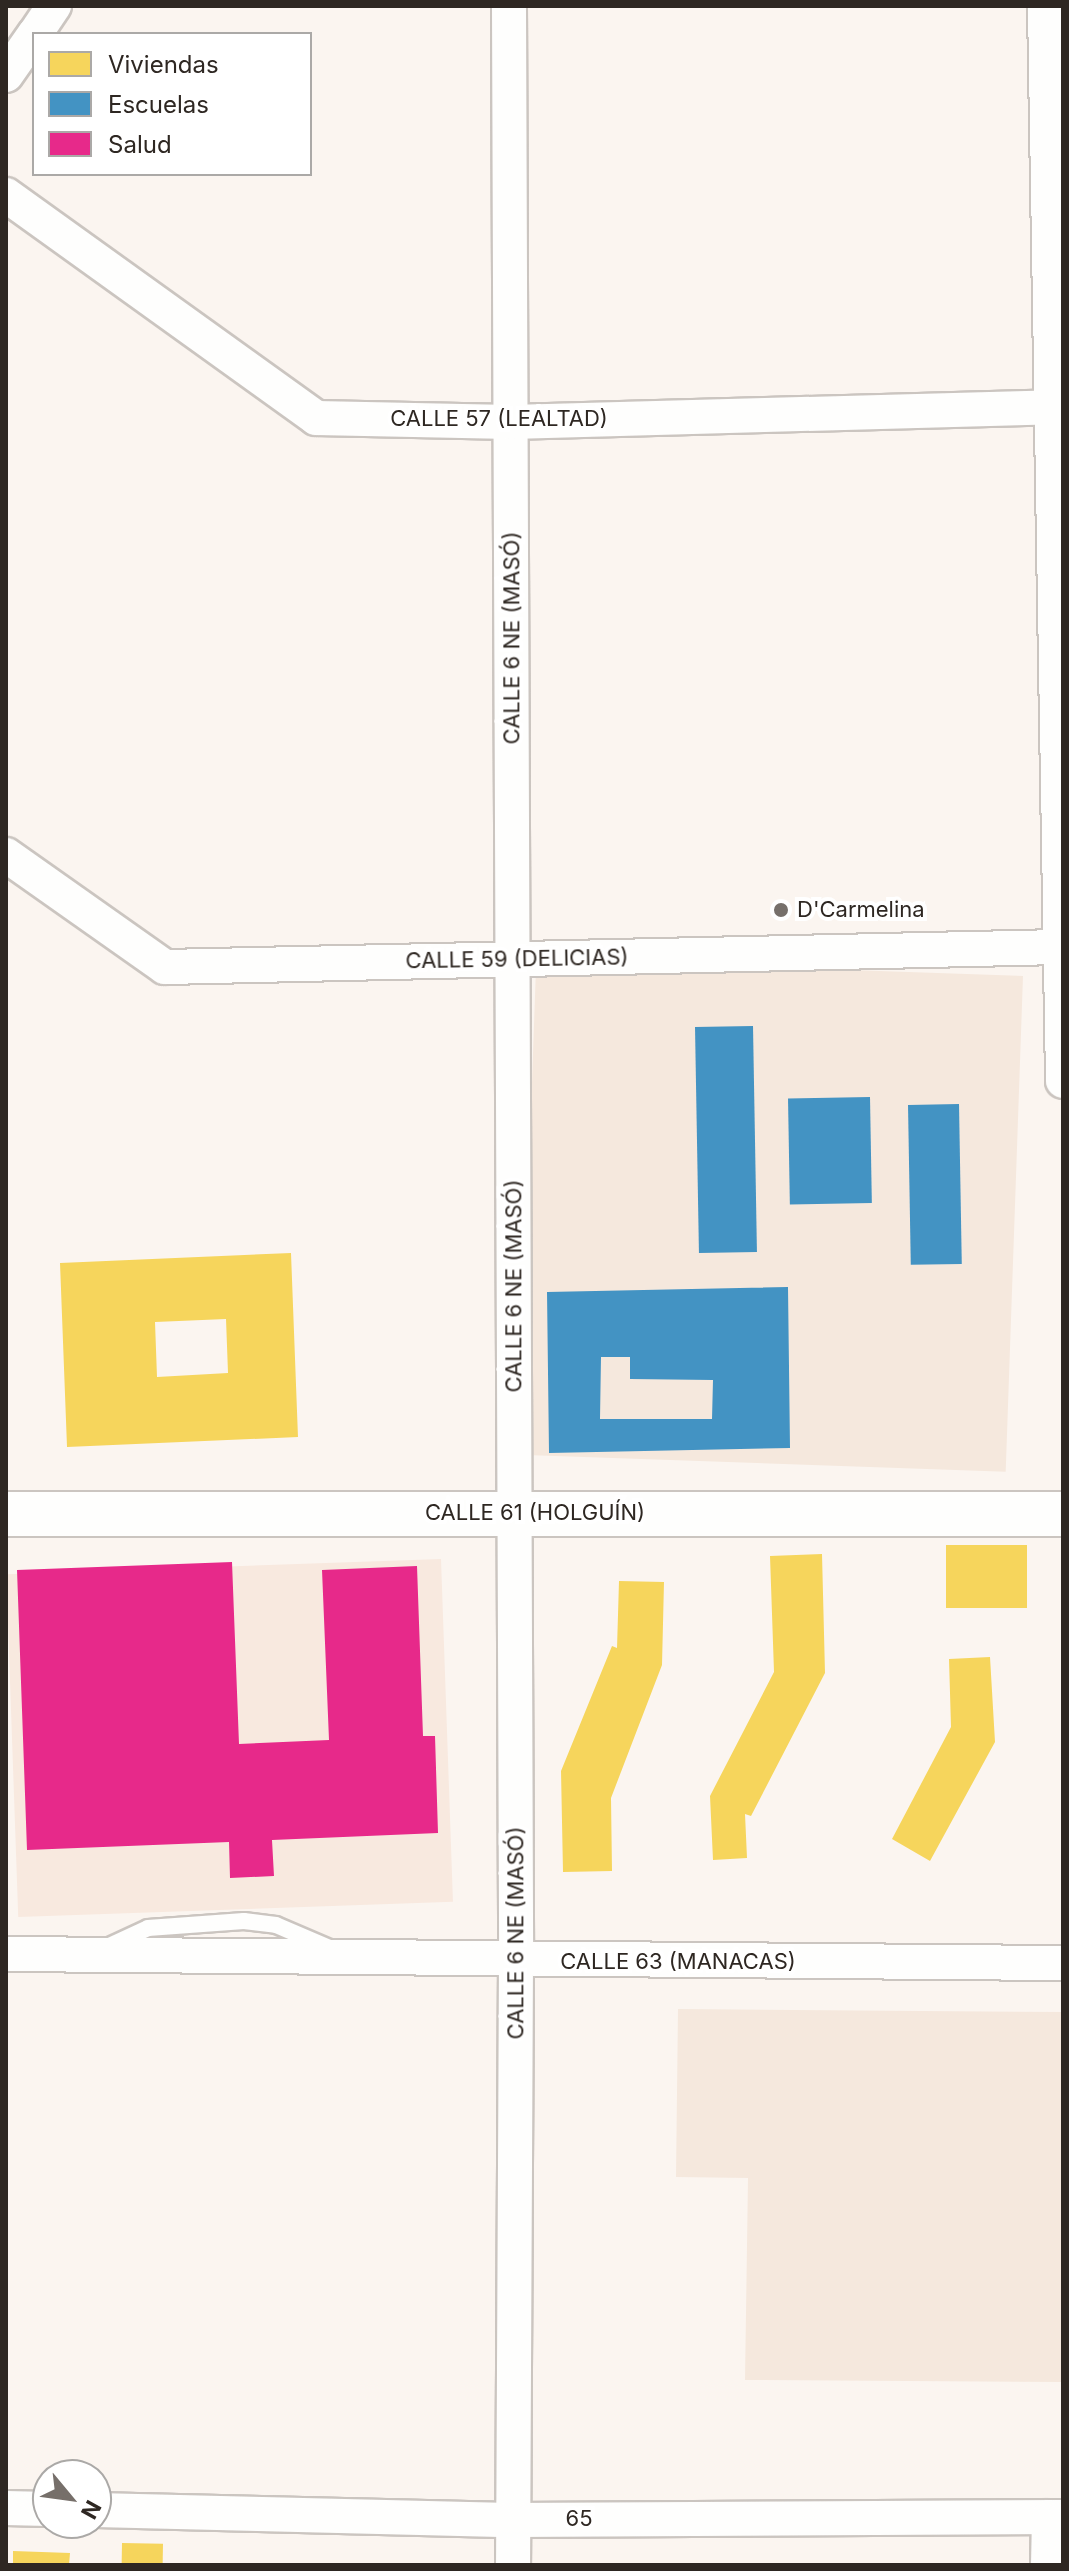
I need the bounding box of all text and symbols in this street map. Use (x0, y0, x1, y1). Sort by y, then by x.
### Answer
legend (32, 32, 312, 176)
text: Viviendas (108, 50, 219, 79)
text: Escuelas (108, 90, 209, 119)
text: Salud (108, 130, 172, 159)
street label: CALLE 57 (LEALTAD) (390, 406, 608, 432)
street label: CALLE 6 NE (MASÓ) (499, 532, 525, 744)
place label: D'Carmelina (797, 897, 925, 923)
marker: D'Carmelina (772, 901, 790, 919)
street label: CALLE 59 (DELICIAS) (405, 944, 629, 974)
street label: CALLE 6 NE (MASÓ) (501, 1180, 527, 1392)
street label: CALLE 61 (HOLGUÍN) (425, 1500, 645, 1526)
street label: CALLE 6 NE (MASÓ) (503, 1827, 529, 2039)
street label: CALLE 63 (MANACAS) (560, 1949, 796, 1975)
north arrow (32, 2459, 112, 2539)
text: N (76, 2496, 107, 2523)
street label: 65 (565, 2506, 593, 2532)

